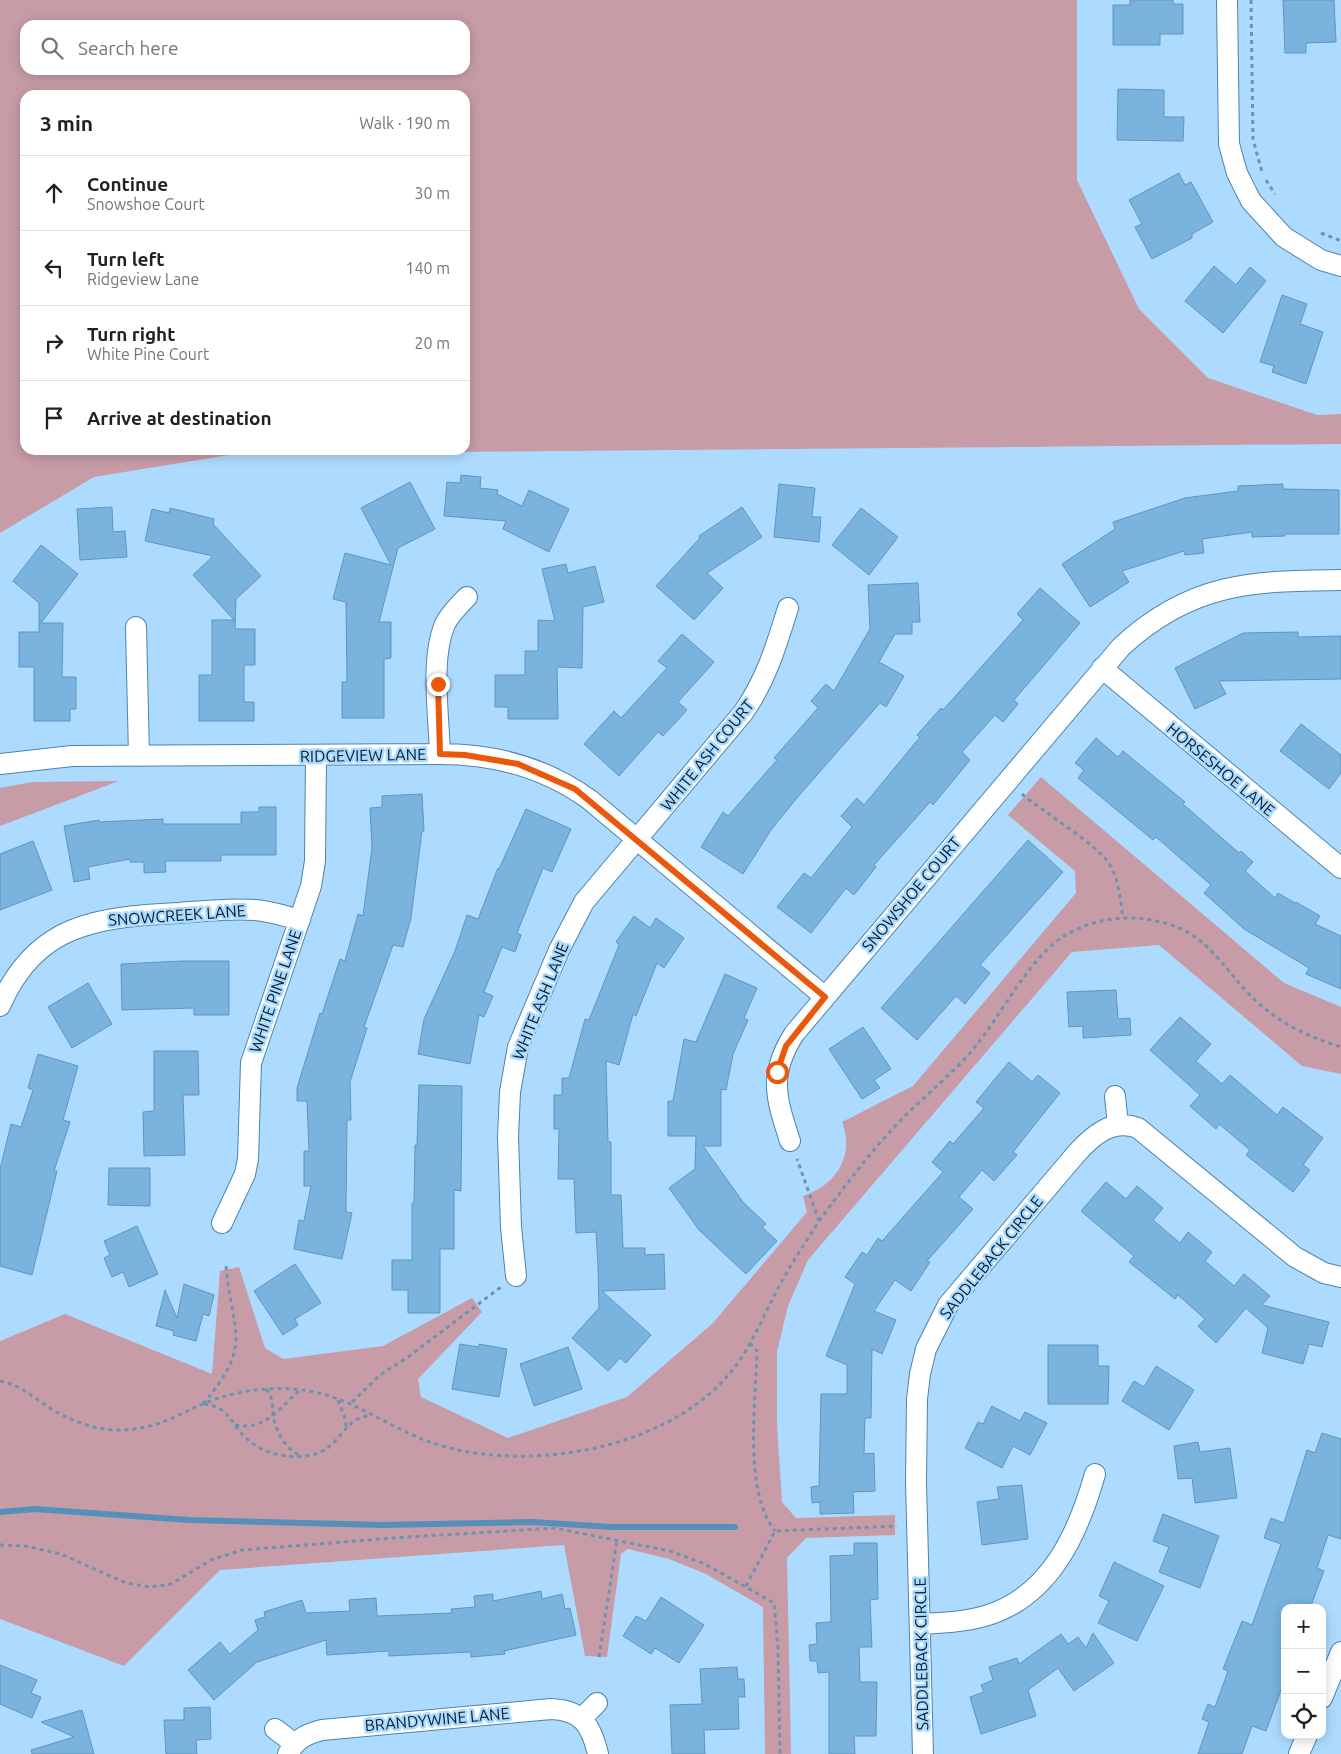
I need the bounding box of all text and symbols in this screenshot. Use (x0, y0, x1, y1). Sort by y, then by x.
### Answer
search box (20, 20, 470, 75)
icon: search (38, 34, 66, 62)
text: Search here (78, 37, 178, 59)
text: 3 min (40, 111, 93, 135)
text: Walk · 190 m (359, 114, 450, 132)
text: Continue (87, 173, 168, 195)
icon: ahead (40, 179, 68, 207)
text: 30 m (414, 184, 450, 202)
text: Snowshoe Court (87, 195, 205, 213)
text: Turn left (87, 248, 165, 270)
icon: left (40, 254, 68, 282)
text: 140 m (405, 259, 450, 277)
text: Ridgeview Lane (87, 270, 199, 288)
text: Turn right (87, 323, 175, 345)
icon: right (40, 329, 68, 357)
text: 20 m (414, 334, 450, 352)
text: White Pine Court (87, 345, 209, 363)
icon: arrive (40, 404, 68, 432)
text: Arrive at destination (87, 407, 272, 429)
route end (427, 673, 450, 696)
street label: WHITE ASH COURT (657, 696, 757, 814)
street label: HORSESHOE LANE (1164, 719, 1278, 819)
street label: RIDGEVIEW LANE (300, 745, 426, 765)
street label: SNOWSHOE COURT (858, 833, 964, 955)
street label: SNOWCREEK LANE (108, 901, 246, 929)
street label: WHITE PINE LANE (246, 927, 304, 1055)
street label: WHITE ASH LANE (508, 940, 572, 1062)
route start (766, 1061, 789, 1084)
street label: SADDLEBACK CIRCLE (936, 1192, 1046, 1322)
street label: SADDLEBACK CIRCLE (911, 1577, 931, 1731)
map controls (1281, 1604, 1326, 1739)
button: + (1281, 1604, 1326, 1649)
button: − (1281, 1649, 1326, 1694)
button: locate (1281, 1694, 1326, 1739)
street label: BRANDYWINE LANE (364, 1704, 510, 1734)

